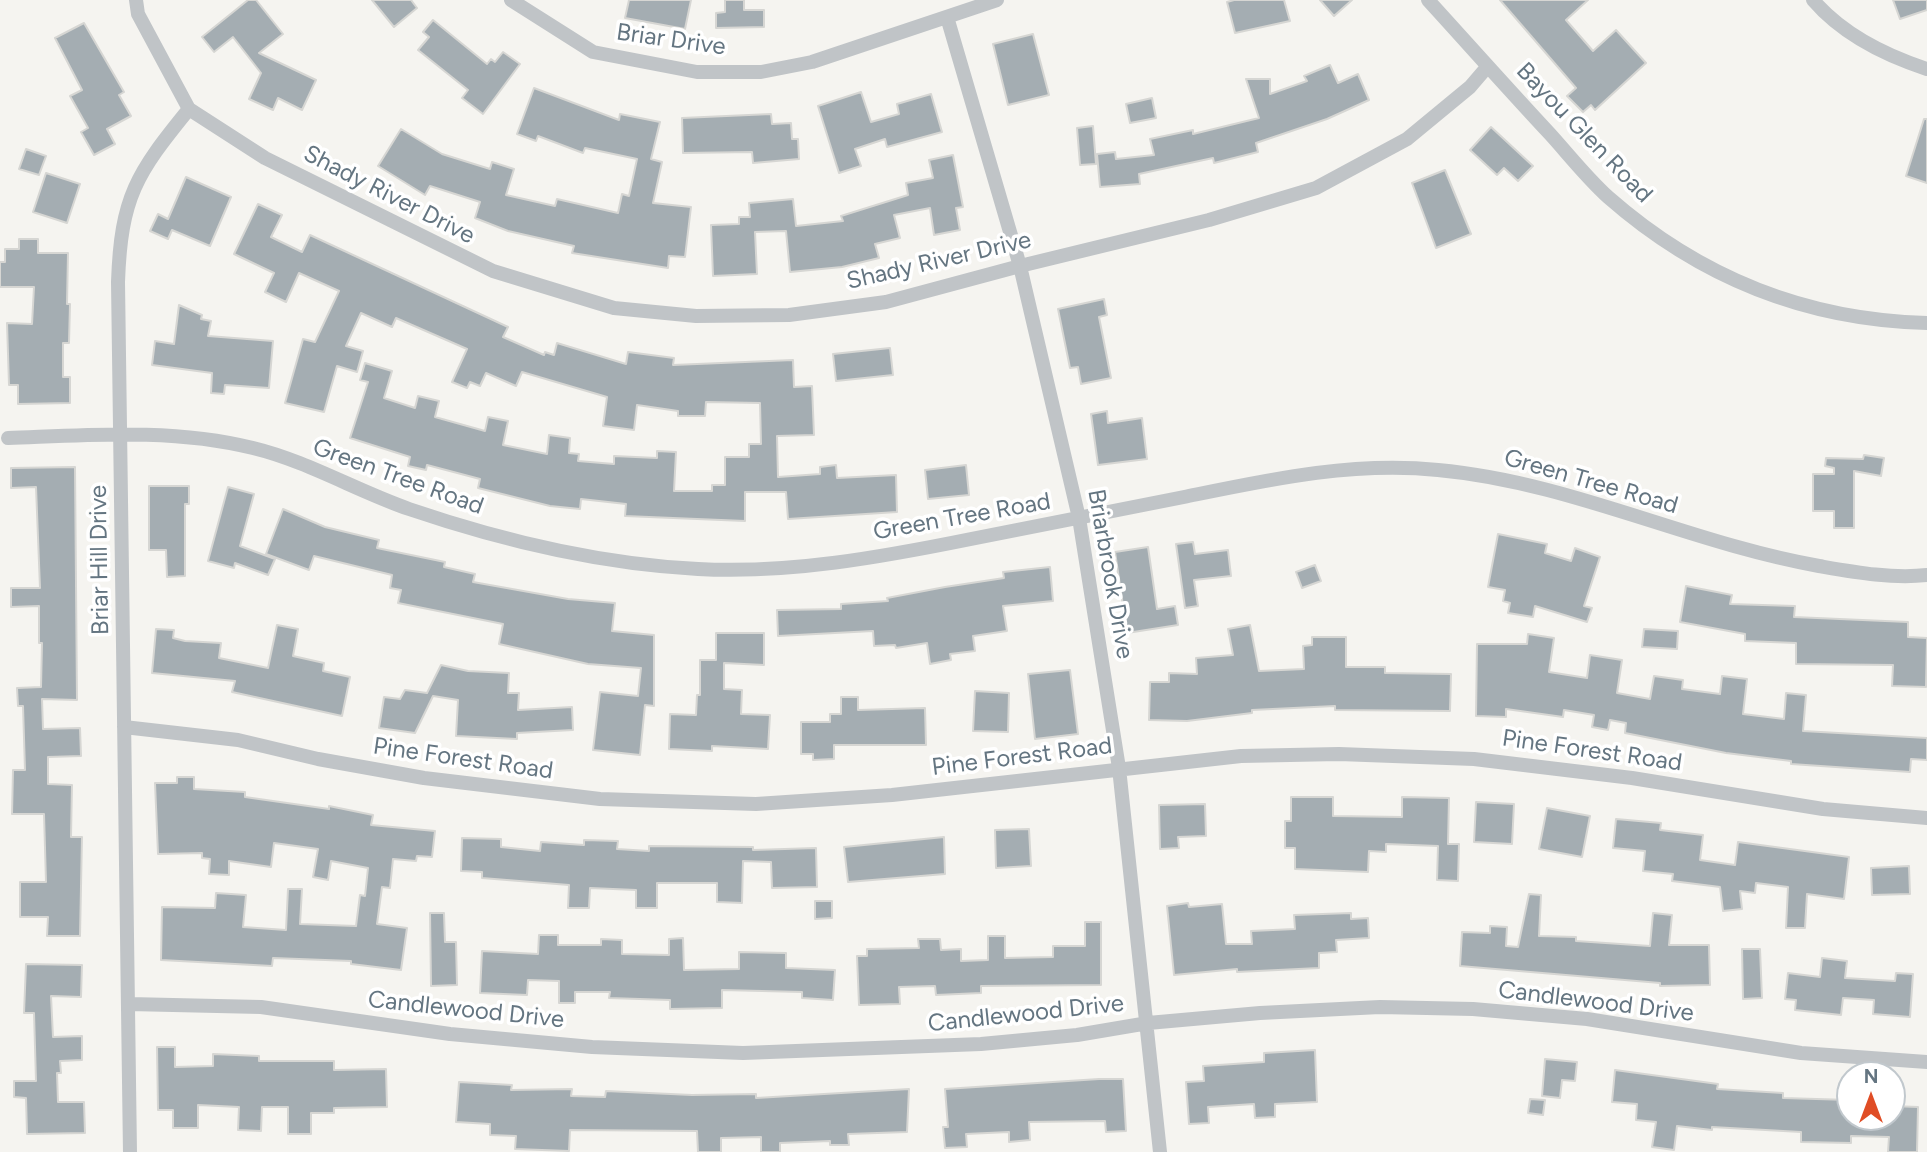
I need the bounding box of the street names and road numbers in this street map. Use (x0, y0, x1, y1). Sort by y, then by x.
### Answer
street label: Briar Drive (614, 18, 728, 62)
street label: Bayou Glen Road (1510, 57, 1658, 209)
street label: Shady River Drive (299, 139, 479, 251)
street label: Shady River Drive (844, 226, 1034, 296)
street label: Green Tree Road (309, 433, 487, 521)
street label: Green Tree Road (1501, 443, 1681, 521)
street label: Briar Hill Drive (84, 485, 116, 635)
street label: Green Tree Road (871, 487, 1053, 547)
street label: Briarbrook Drive (1081, 487, 1139, 661)
street label: Pine Forest Road (1500, 724, 1684, 778)
street label: Pine Forest Road (371, 732, 555, 786)
street label: Pine Forest Road (930, 732, 1114, 782)
street label: Candlewood Drive (1497, 976, 1695, 1028)
street label: Candlewood Drive (367, 985, 565, 1035)
street label: Candlewood Drive (927, 989, 1125, 1039)

